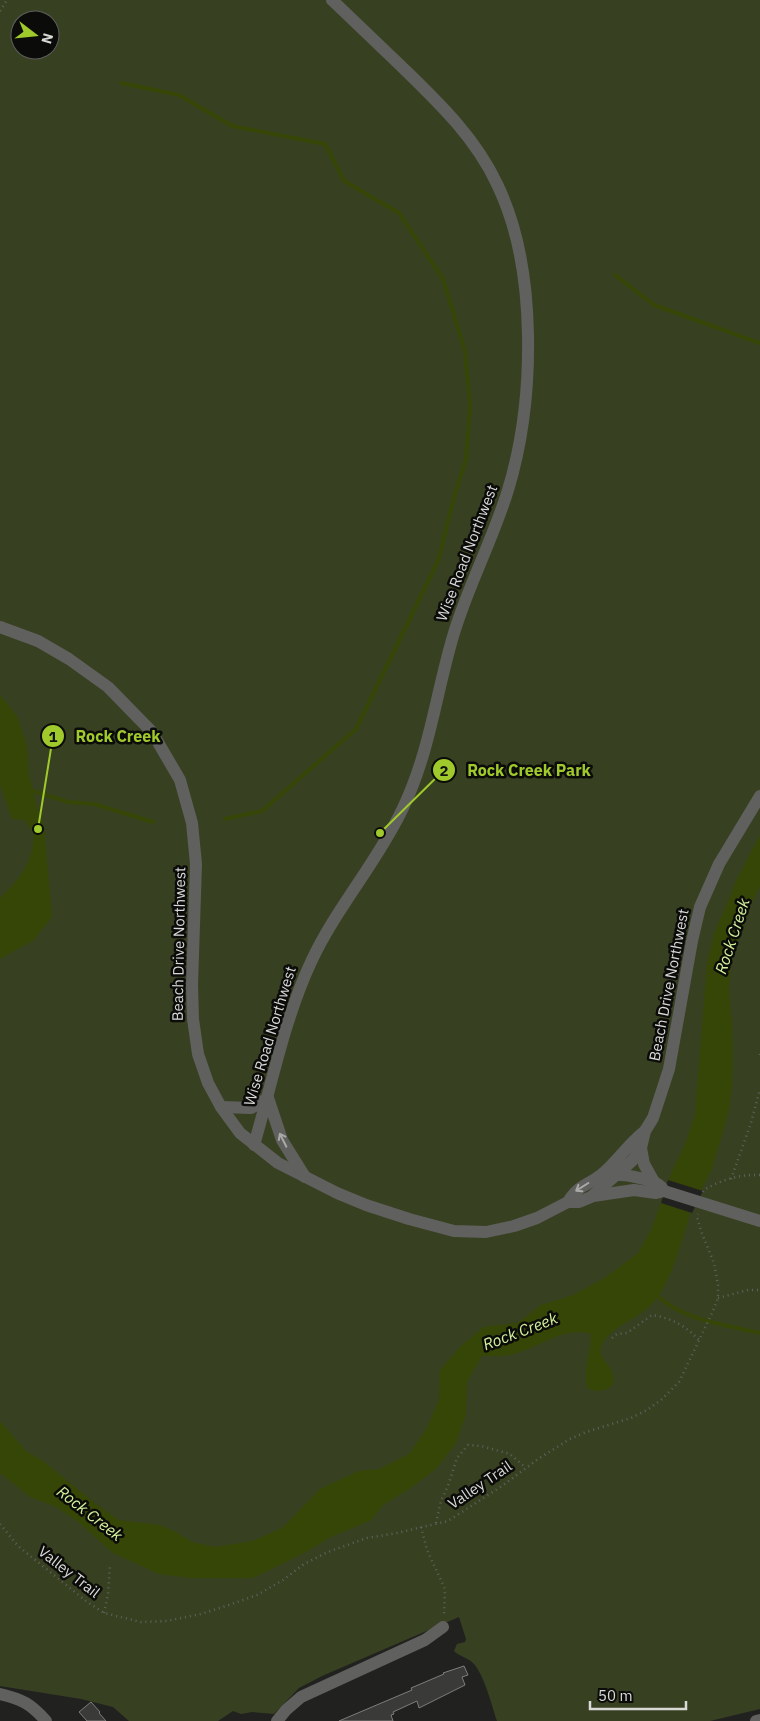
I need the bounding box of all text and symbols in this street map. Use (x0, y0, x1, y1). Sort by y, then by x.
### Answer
north arrow (10, 10, 60, 60)
text: N (37, 31, 58, 46)
street label: Wise Road Northwest (432, 482, 501, 624)
callout: Rock Creek (40, 721, 170, 752)
text: Rock Creek (76, 726, 161, 746)
text: 1 (48, 727, 58, 746)
callout: Rock Creek Park (432, 755, 600, 786)
text: Rock Creek Park (467, 760, 592, 780)
text: 2 (439, 761, 449, 780)
street label: Beach Drive Northwest (168, 867, 189, 1021)
water label: Rock Creek (710, 895, 754, 976)
street label: Beach Drive Northwest (644, 907, 693, 1063)
street label: Wise Road Northwest (239, 964, 300, 1108)
one-way arrow (277, 1133, 287, 1148)
one-way arrow (576, 1182, 590, 1192)
water label: Rock Creek (480, 1307, 561, 1354)
street label: Valley Trail (444, 1456, 515, 1513)
water label: Rock Creek (53, 1481, 128, 1545)
street label: Valley Trail (35, 1542, 104, 1602)
scale bar (590, 1678, 686, 1710)
text: 50 m (598, 1686, 633, 1705)

